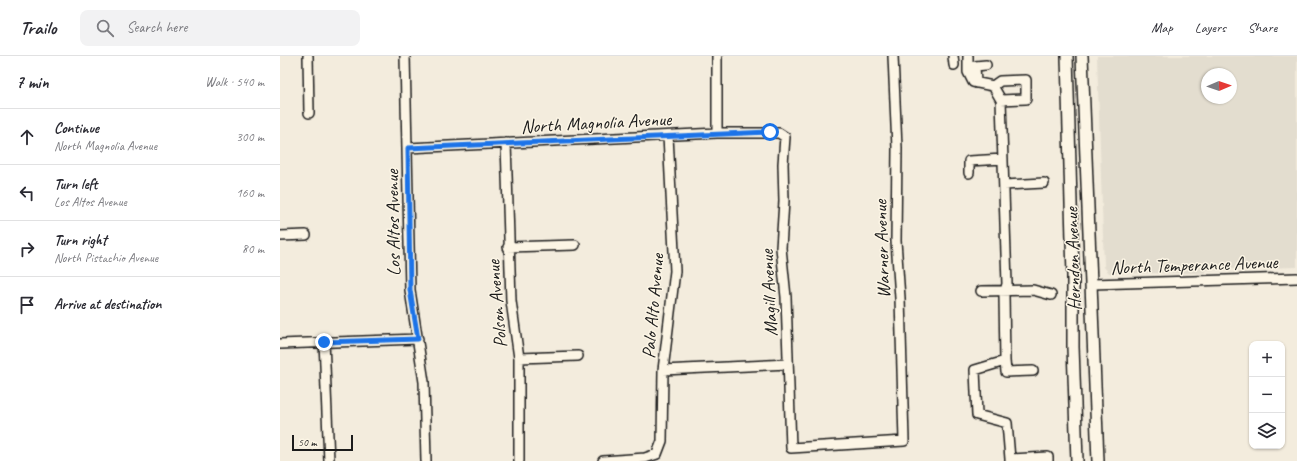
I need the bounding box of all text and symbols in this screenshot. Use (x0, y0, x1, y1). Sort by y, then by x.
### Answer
search box (80, 10, 360, 46)
text: Trailo (20, 16, 56, 40)
icon: search (94, 17, 116, 39)
text: Search here (126, 18, 188, 37)
text: Map (1151, 19, 1173, 36)
text: Layers (1195, 19, 1226, 36)
text: Share (1248, 19, 1277, 36)
north arrow (1201, 68, 1237, 104)
text: 7 min (16, 72, 49, 93)
text: Walk · 540 m (205, 74, 264, 90)
street label: North Magnolia Avenue (520, 107, 674, 139)
text: Continue (54, 119, 99, 138)
route start (761, 123, 779, 141)
icon: ahead (16, 126, 38, 148)
text: 300 m (236, 129, 264, 145)
text: North Magnolia Avenue (54, 138, 157, 154)
street label: Los Altos Avenue (380, 168, 406, 276)
text: Turn left (54, 175, 97, 194)
icon: left (16, 182, 38, 204)
text: 160 m (236, 185, 264, 201)
text: Los Altos Avenue (54, 194, 127, 210)
street label: Warner Avenue (868, 197, 896, 299)
street label: Herndon Avenue (1059, 205, 1087, 311)
text: Turn right (54, 231, 107, 250)
icon: right (16, 238, 38, 260)
text: 80 m (242, 241, 264, 257)
street label: Magill Avenue (755, 247, 783, 337)
text: North Pistachio Avenue (54, 250, 158, 266)
street label: North Temperance Avenue (1110, 250, 1280, 280)
street label: Palo Alto Avenue (636, 251, 670, 359)
street label: Polson Avenue (481, 257, 513, 349)
icon: arrive (16, 294, 38, 316)
text: Arrive at destination (54, 295, 161, 314)
route end (315, 333, 333, 351)
map controls (1249, 341, 1285, 449)
button: + (1249, 341, 1285, 377)
button: − (1249, 377, 1285, 413)
button: layers (1249, 413, 1285, 449)
scale bar (292, 433, 353, 452)
text: 50 m (298, 435, 317, 449)

